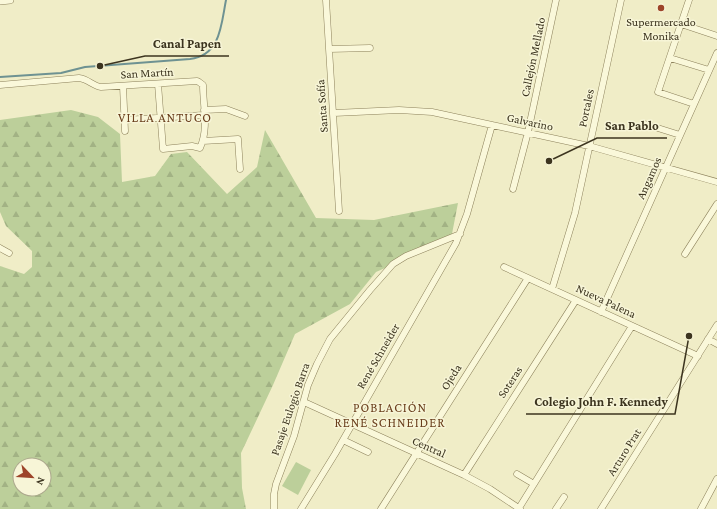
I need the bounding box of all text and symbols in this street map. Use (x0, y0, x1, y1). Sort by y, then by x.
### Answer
marker: Supermercado Monika (656, 3, 666, 13)
place label: Supermercado Monika (626, 15, 696, 43)
street label: Callejón Mellado (518, 16, 548, 98)
callout: Canal Papen (145, 31, 229, 56)
text: Canal Papen (153, 36, 222, 51)
street label: San Martín (120, 65, 174, 81)
street label: Santa Sofía (313, 79, 331, 133)
street label: Portales (575, 87, 597, 128)
district label: VILLA ANTUCO (118, 110, 212, 125)
street label: Galvarino (506, 110, 555, 134)
callout: San Pablo (597, 113, 667, 138)
text: San Pablo (605, 118, 659, 133)
street label: Angamos (633, 154, 665, 201)
street label: Nueva Palena (574, 281, 639, 321)
street label: René Schneider (354, 320, 403, 391)
street label: Pasaje Eulogio Barra (268, 360, 313, 457)
street label: Ojeda (438, 361, 465, 393)
street label: Soteras (495, 363, 526, 401)
callout: Colegio John F. Kennedy (526, 389, 675, 414)
text: Colegio John F. Kennedy (534, 394, 668, 409)
district label: POBLACIÓN RENÉ SCHNEIDER (334, 400, 446, 430)
street label: Arturo Prat (604, 425, 645, 478)
street label: Central (410, 433, 448, 461)
north arrow (12, 457, 52, 497)
text: N (34, 475, 48, 488)

